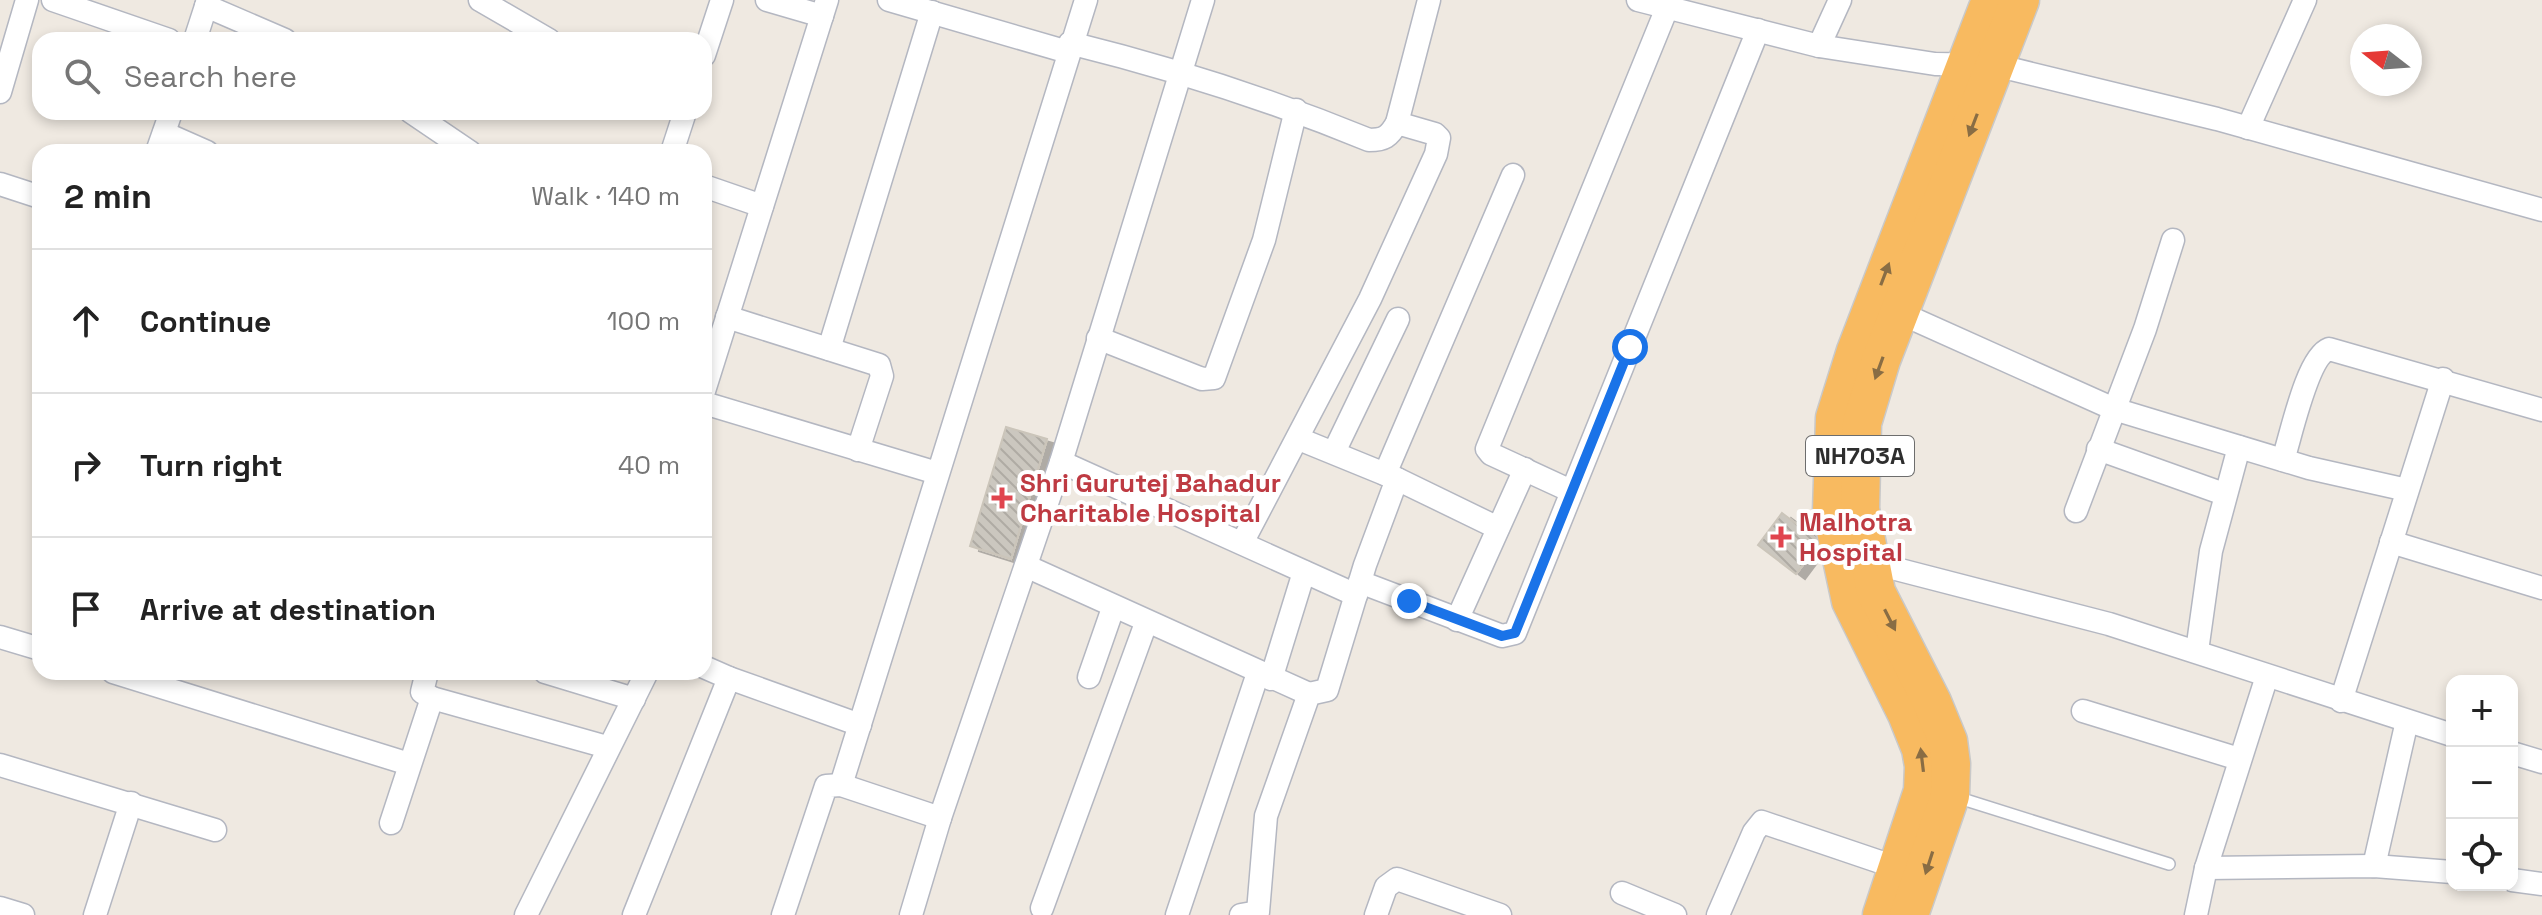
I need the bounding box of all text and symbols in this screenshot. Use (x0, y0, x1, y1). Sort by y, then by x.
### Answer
north arrow (2350, 24, 2422, 96)
search box (32, 32, 712, 120)
icon: search (60, 54, 104, 98)
text: Search here (124, 57, 297, 96)
one-way arrow (1966, 113, 1979, 137)
text: 2 min (64, 175, 152, 218)
text: Walk · 140 m (531, 179, 680, 213)
one-way arrow (1879, 262, 1892, 286)
icon: ahead (64, 299, 108, 343)
text: Continue (140, 302, 271, 341)
text: 100 m (607, 304, 680, 338)
route start (1612, 329, 1648, 365)
one-way arrow (1872, 356, 1884, 380)
road number: NH703A (1806, 436, 1914, 476)
icon: right (64, 443, 108, 487)
text: Turn right (140, 446, 283, 485)
text: 40 m (618, 448, 680, 482)
place label: Shri Gurutej Bahadur Charitable Hospital (1020, 466, 1281, 530)
marker: Shri Gurutej Bahadur Charitable Hospital (991, 487, 1013, 509)
place label: Malhotra Hospital (1799, 505, 1912, 569)
marker: Malhotra Hospital (1770, 526, 1792, 548)
route end (1391, 583, 1427, 619)
icon: arrive (64, 587, 108, 631)
text: Arrive at destination (140, 590, 436, 629)
one-way arrow (1884, 608, 1897, 631)
map controls (2446, 675, 2518, 891)
button: + (2446, 675, 2518, 747)
one-way arrow (1915, 747, 1928, 772)
button: − (2446, 747, 2518, 819)
button: locate (2446, 819, 2518, 891)
one-way arrow (1922, 852, 1934, 876)

